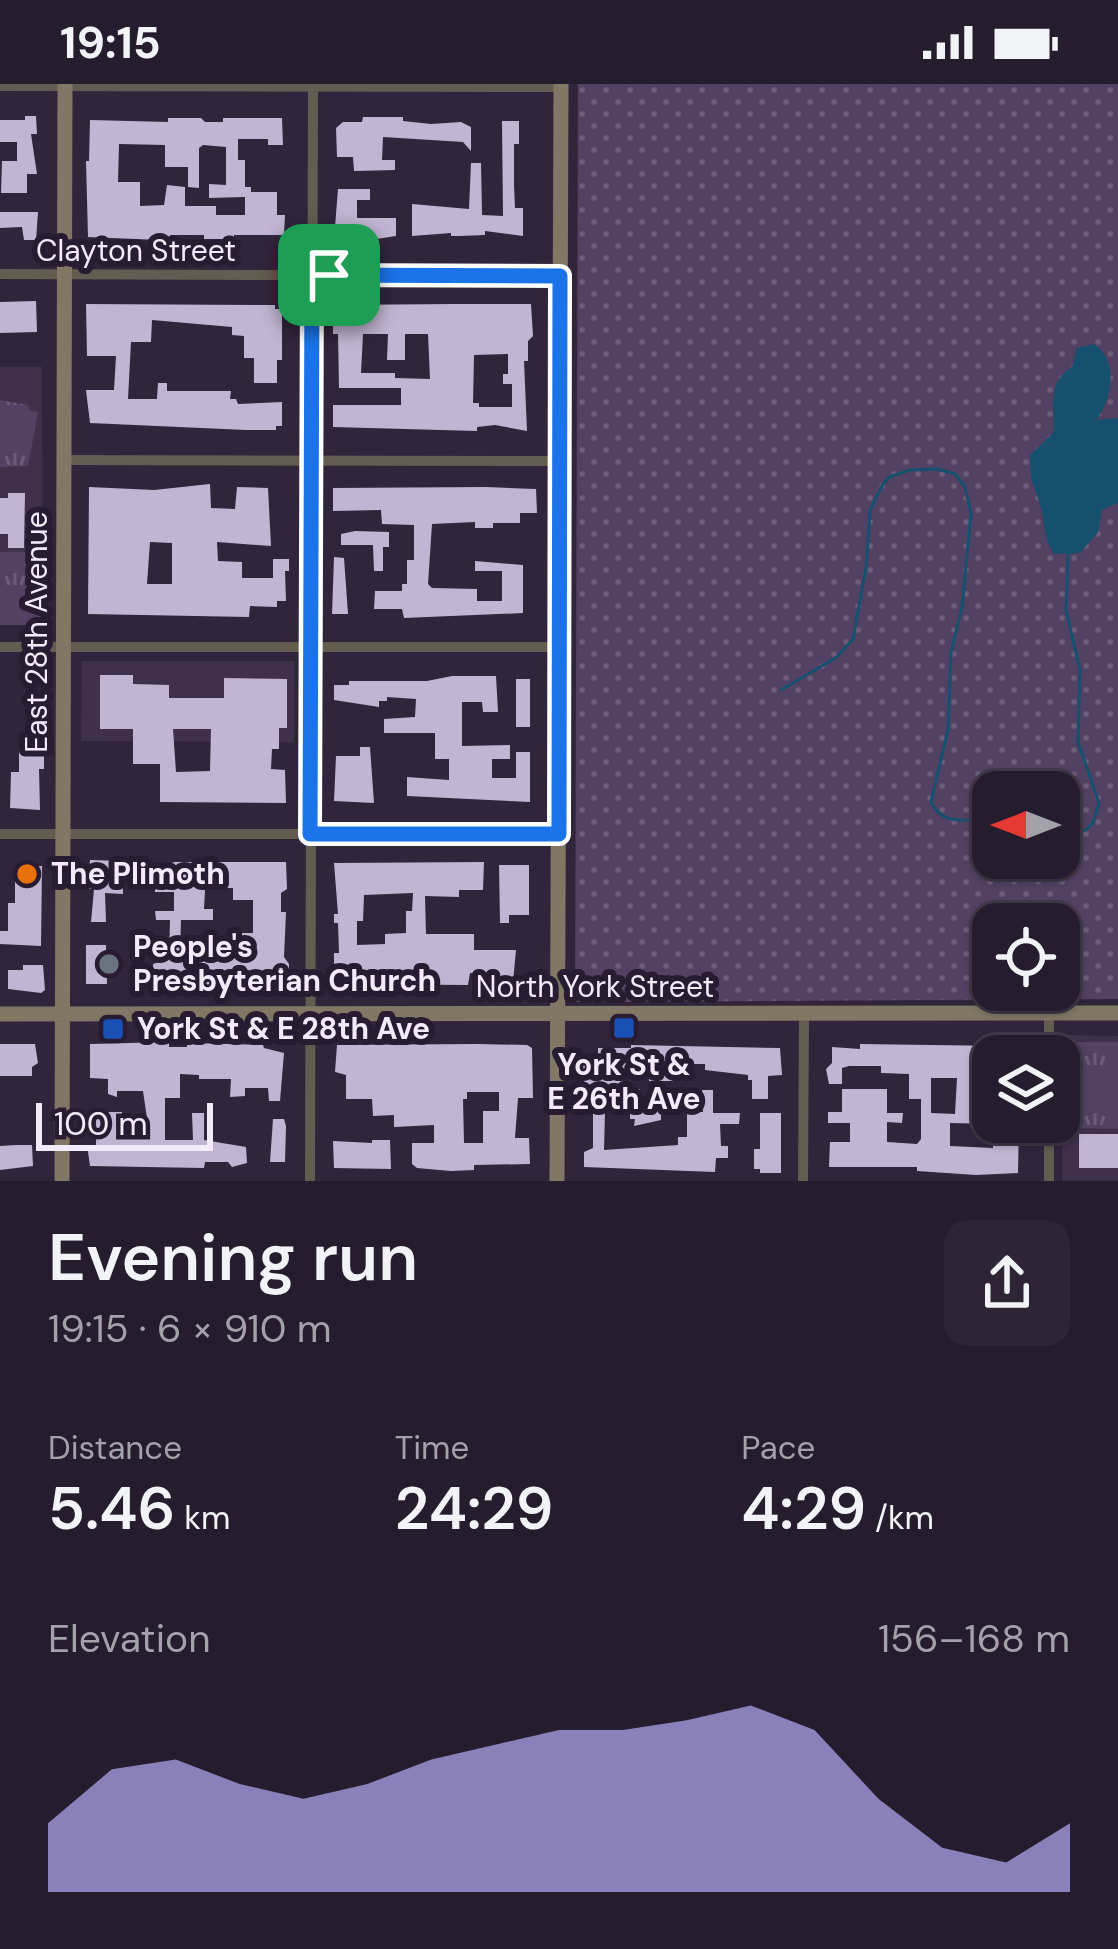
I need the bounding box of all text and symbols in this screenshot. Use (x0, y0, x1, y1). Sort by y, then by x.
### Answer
text: 19:15 (60, 13, 161, 72)
pin (278, 224, 380, 326)
street label: Clayton Street (36, 231, 236, 270)
icon: arrive (296, 242, 362, 308)
street label: East 28th Avenue (17, 511, 56, 753)
north arrow (972, 771, 1080, 879)
map controls (972, 771, 1080, 1143)
place label: The Plimoth (51, 854, 225, 893)
marker: The Plimoth (14, 861, 40, 887)
button: locate (972, 903, 1080, 1011)
place label: People's Presbyterian Church (133, 927, 436, 1000)
marker: People's Presbyterian Church (96, 951, 122, 977)
street label: North York Street (476, 967, 714, 1006)
place label: York St & E 28th Ave (137, 1009, 430, 1048)
marker: York St & E 26th Ave (611, 1015, 637, 1041)
marker: York St & E 28th Ave (100, 1016, 126, 1042)
button: layers (972, 1035, 1080, 1143)
place label: York St & E 26th Ave (547, 1045, 701, 1118)
scale bar (36, 1097, 213, 1150)
text: 100 m (54, 1102, 148, 1145)
text: Evening run (48, 1215, 418, 1300)
button: share (944, 1220, 1070, 1346)
text: 19:15 · 6 × 910 m (48, 1303, 331, 1354)
text: Distance (48, 1426, 182, 1469)
text: Time (395, 1426, 469, 1469)
text: Pace (741, 1426, 815, 1469)
text: 5.46 (48, 1469, 176, 1548)
text: 24:29 (395, 1469, 554, 1548)
text: 4:29 (741, 1469, 866, 1548)
text: km (176, 1496, 230, 1539)
text: /km (866, 1496, 934, 1539)
text: Elevation (48, 1613, 211, 1664)
text: 156–168 m (878, 1613, 1070, 1664)

